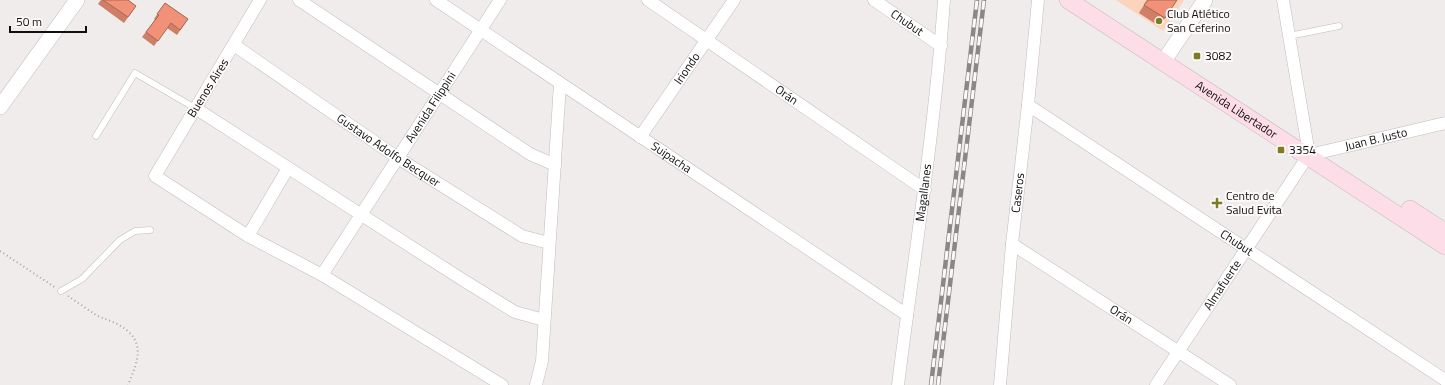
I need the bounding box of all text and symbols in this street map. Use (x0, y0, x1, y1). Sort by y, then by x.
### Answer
street label: Chubut (887, 4, 928, 41)
place label: Club Atlético San Ceferino (1167, 4, 1231, 37)
scale bar (10, 8, 86, 34)
text: 50 m (16, 12, 42, 31)
marker: Club Atlético San Ceferino (1154, 16, 1164, 26)
place label: 3082 (1205, 46, 1232, 65)
street label: Iriondo (669, 48, 704, 88)
marker: 3082 (1192, 51, 1202, 61)
street label: Buenos Aires (182, 54, 233, 121)
street label: Avenida Filippini (400, 67, 460, 146)
street label: Avenida Libertador (1192, 76, 1281, 143)
street label: Orán (771, 80, 802, 109)
street label: Gustavo Adolfo Becquer (333, 108, 444, 191)
street label: Juan B. Justo (1343, 122, 1409, 155)
street label: Suipacha (647, 136, 696, 177)
place label: 3354 (1289, 140, 1316, 159)
marker: 3354 (1276, 145, 1286, 155)
street label: Magallanes (910, 162, 936, 223)
street label: Caseros (1006, 171, 1029, 214)
place label: Centro de Salud Evita (1226, 186, 1282, 219)
marker: Centro de Salud Evita (1211, 197, 1223, 209)
street label: Chubut (1217, 224, 1258, 261)
street label: Almafuerte (1198, 256, 1246, 314)
street label: Orán (1106, 300, 1137, 329)

